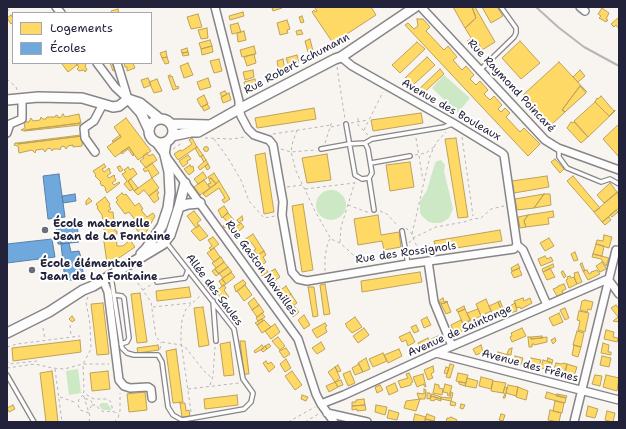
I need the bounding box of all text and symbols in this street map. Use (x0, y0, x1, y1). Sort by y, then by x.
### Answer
legend (12, 12, 152, 64)
text: Logements (50, 20, 113, 36)
street label: Rue Robert Schumann (242, 31, 352, 97)
street label: Rue Raymond Poincaré (464, 37, 558, 135)
text: Écoles (50, 40, 86, 56)
street label: Avenue des Bouleaux (399, 76, 503, 144)
place label: École maternelle Jean de La Fontaine (53, 217, 171, 243)
street label: Rue Gaston Navailles (222, 218, 300, 318)
marker: École maternelle Jean de La Fontaine (40, 225, 50, 235)
street label: Rue des Rossignols (355, 239, 457, 267)
street label: Allée des Saules (183, 251, 245, 329)
place label: École élémentaire Jean de La Fontaine (40, 257, 158, 283)
marker: École élémentaire Jean de La Fontaine (27, 265, 37, 275)
street label: Avenue de Saintonge (406, 302, 514, 360)
street label: Avenue des Frênes (480, 347, 580, 385)

